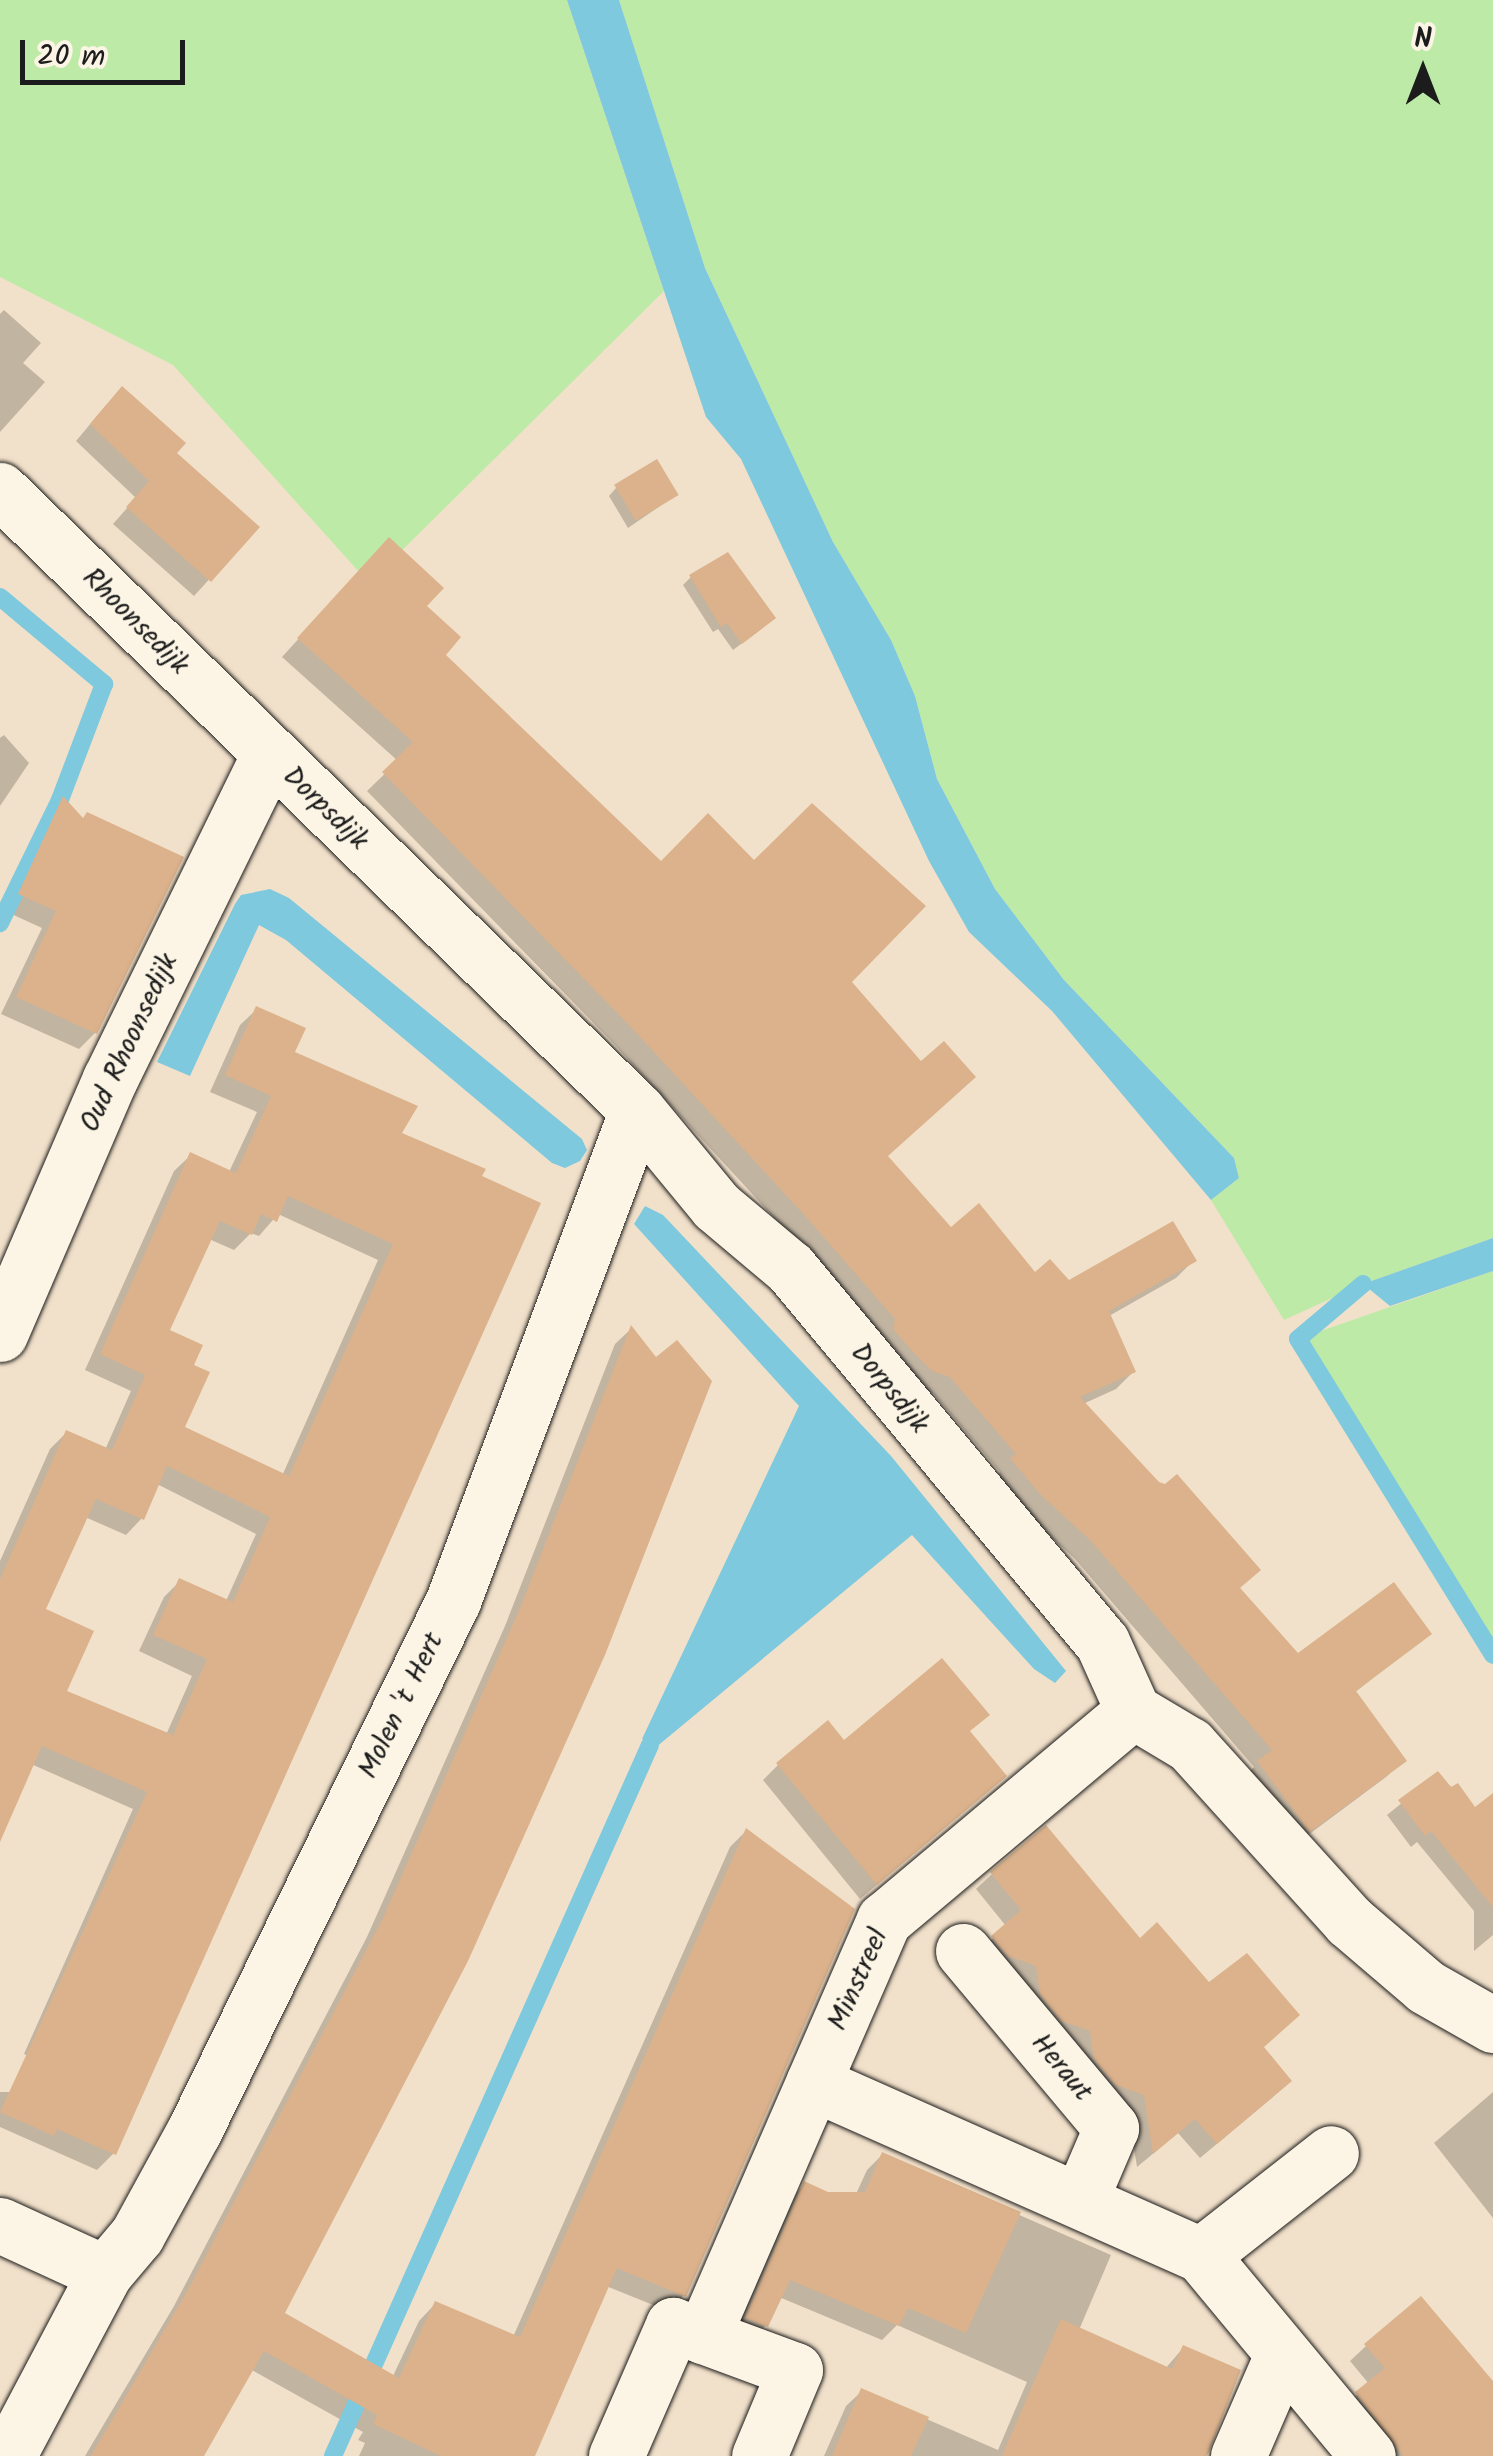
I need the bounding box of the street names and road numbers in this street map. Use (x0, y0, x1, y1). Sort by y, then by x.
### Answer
street label: Rhoonsedijk (75, 562, 195, 682)
street label: Dorpsdijk (275, 760, 375, 858)
street label: Oud Rhoonsedijk (74, 948, 186, 1138)
street label: Dorpsdijk (843, 1337, 935, 1441)
street label: Molen 't Hert (352, 1628, 452, 1784)
street label: Minstreel (822, 1924, 896, 2036)
street label: Heraut (1023, 2027, 1099, 2109)

